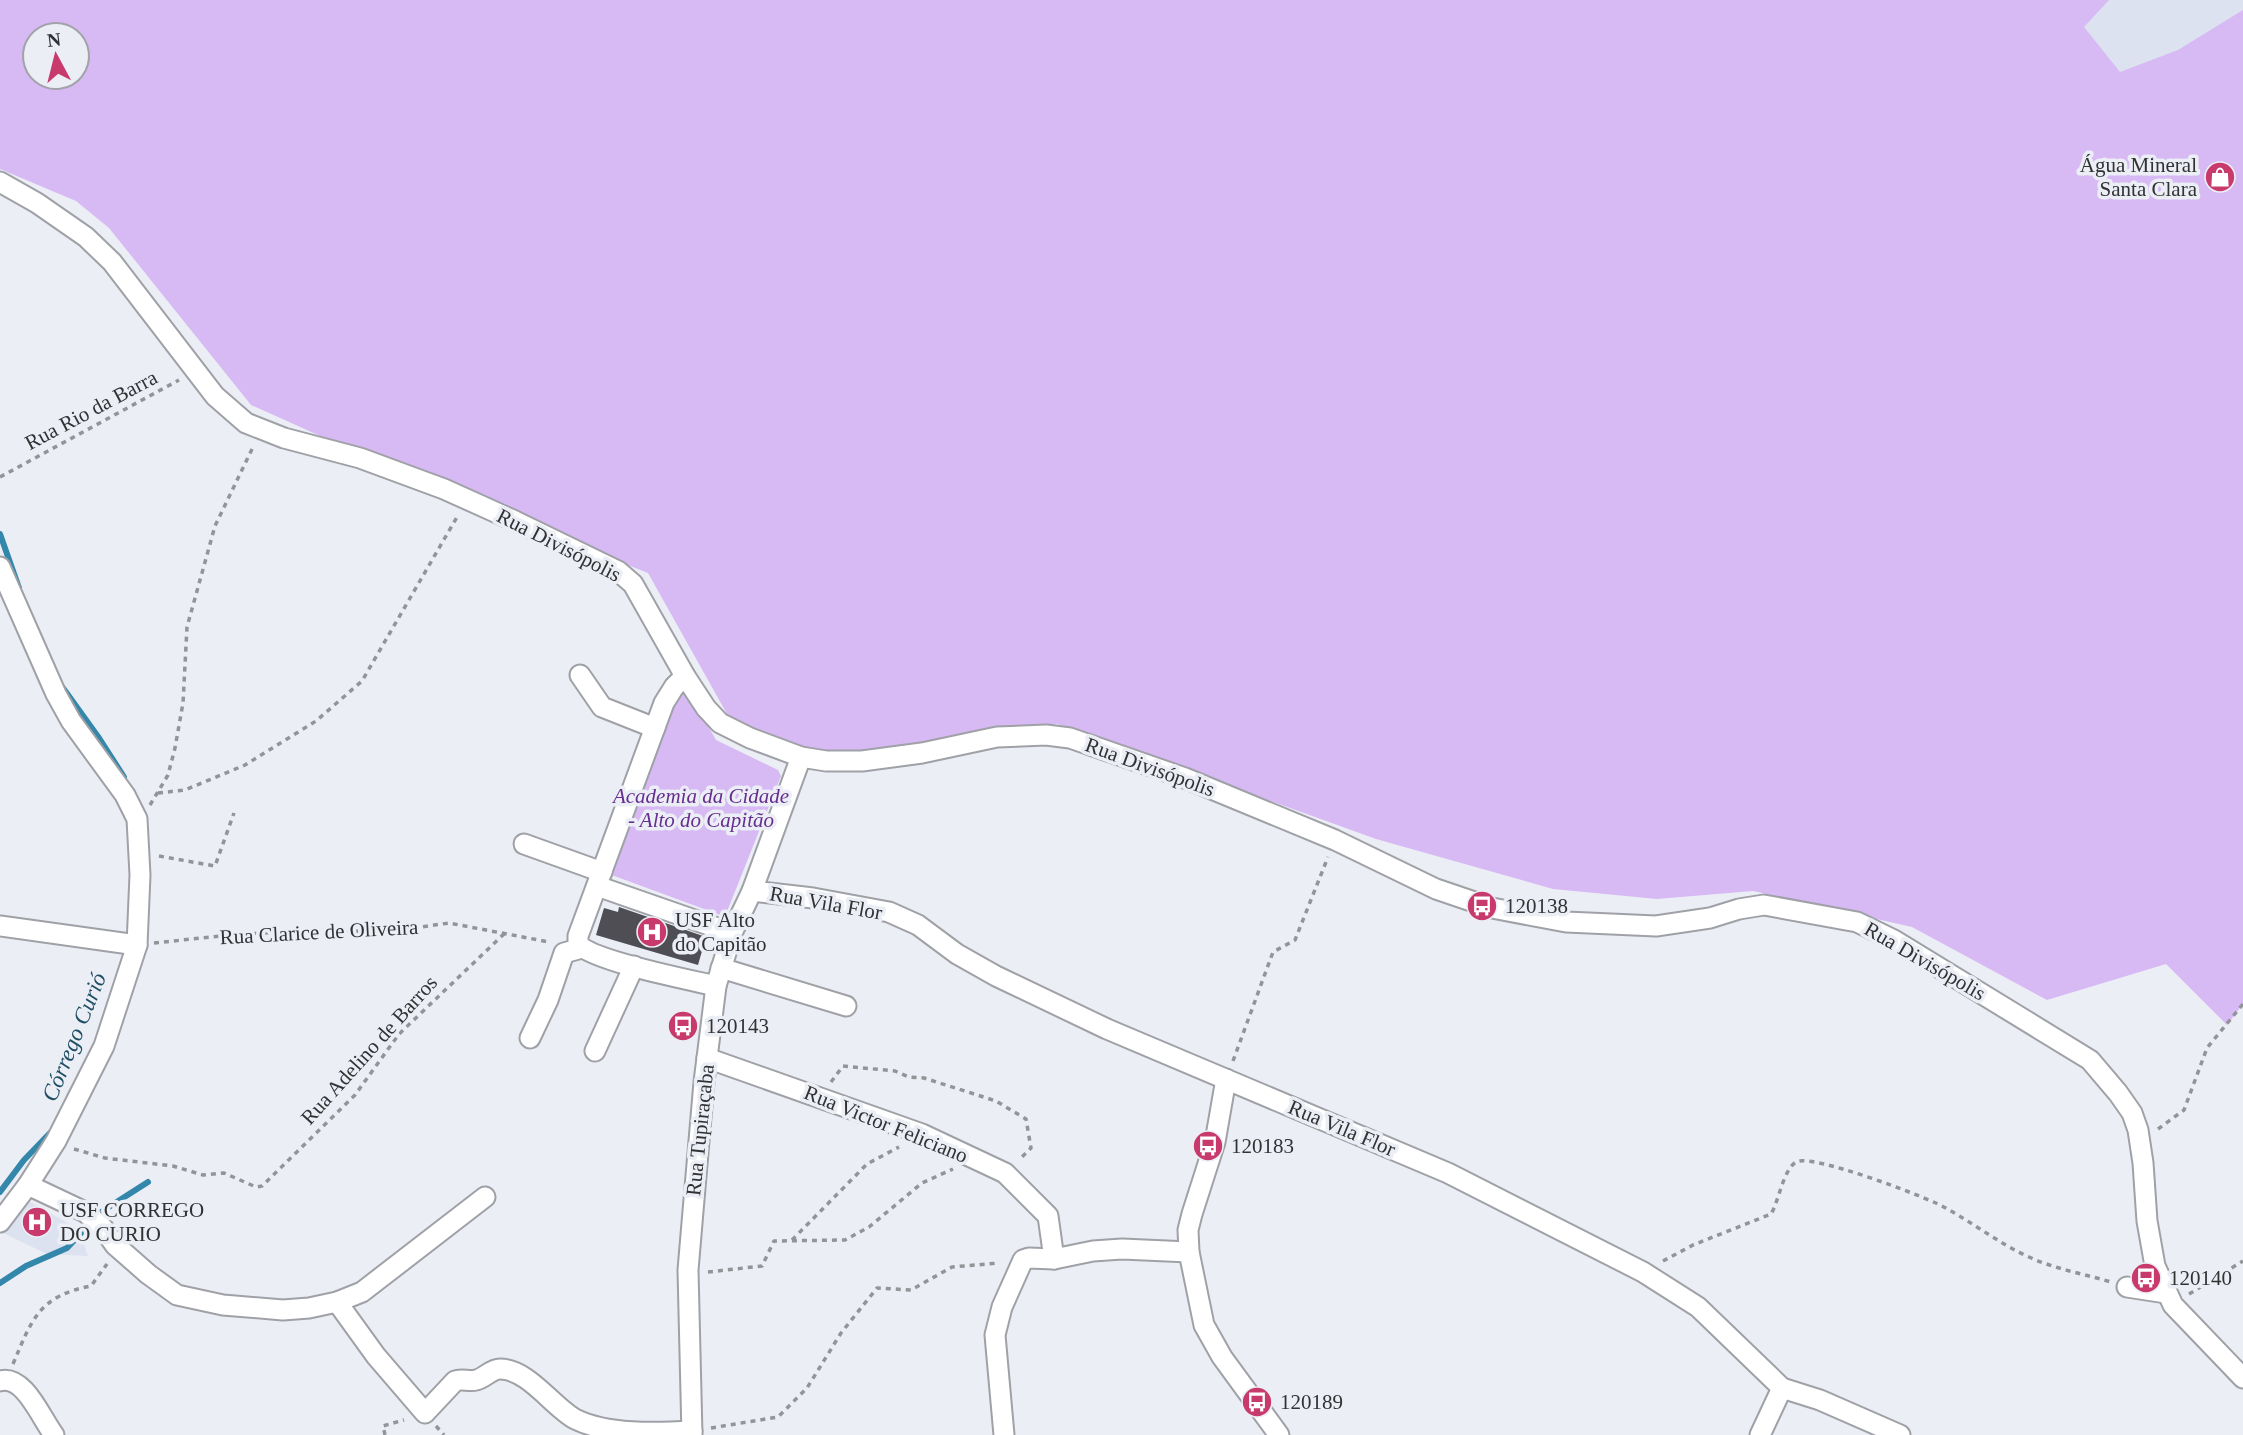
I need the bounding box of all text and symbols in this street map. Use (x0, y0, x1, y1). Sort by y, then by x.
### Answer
north arrow (21, 21, 91, 91)
text: N (46, 28, 62, 51)
place label: Água Mineral Santa Clara (2080, 153, 2198, 201)
shop icon: Água Mineral Santa Clara (2203, 160, 2237, 194)
street label: Rua Rio da Barra (21, 365, 162, 455)
street label: Rua Divisópolis (493, 503, 625, 587)
street label: Rua Divisópolis (1082, 732, 1218, 802)
park label: Academia da Cidade - Alto do Capitão (611, 784, 789, 832)
street label: Rua Vila Flor (768, 881, 884, 925)
bus stop icon: 120138 (1465, 889, 1499, 923)
place label: 120138 (1505, 894, 1568, 918)
place label: USF Alto do Capitão (675, 908, 767, 956)
street label: Rua Clarice de Oliveira (219, 915, 420, 949)
hospital icon: USF Alto do Capitão (635, 915, 669, 949)
street label: Rua Divisópolis (1860, 917, 1990, 1005)
water label: Córrego Curió (37, 969, 111, 1105)
street label: Rua Adelino de Barros (296, 971, 442, 1129)
bus stop icon: 120143 (666, 1009, 700, 1043)
place label: 120143 (706, 1014, 769, 1038)
street label: Rua Tupiraçaba (681, 1062, 719, 1197)
street label: Rua Victor Feliciano (801, 1080, 971, 1168)
street label: Rua Vila Flor (1285, 1095, 1399, 1161)
bus stop icon: 120183 (1191, 1129, 1225, 1163)
place label: 120183 (1231, 1134, 1294, 1158)
place label: USF CORREGO DO CURIO (60, 1198, 204, 1246)
hospital icon: USF CORREGO DO CURIO (20, 1205, 54, 1239)
bus stop icon: 120140 (2129, 1261, 2163, 1295)
place label: 120140 (2169, 1266, 2232, 1290)
bus stop icon: 120189 (1240, 1385, 1274, 1419)
place label: 120189 (1280, 1390, 1343, 1414)

